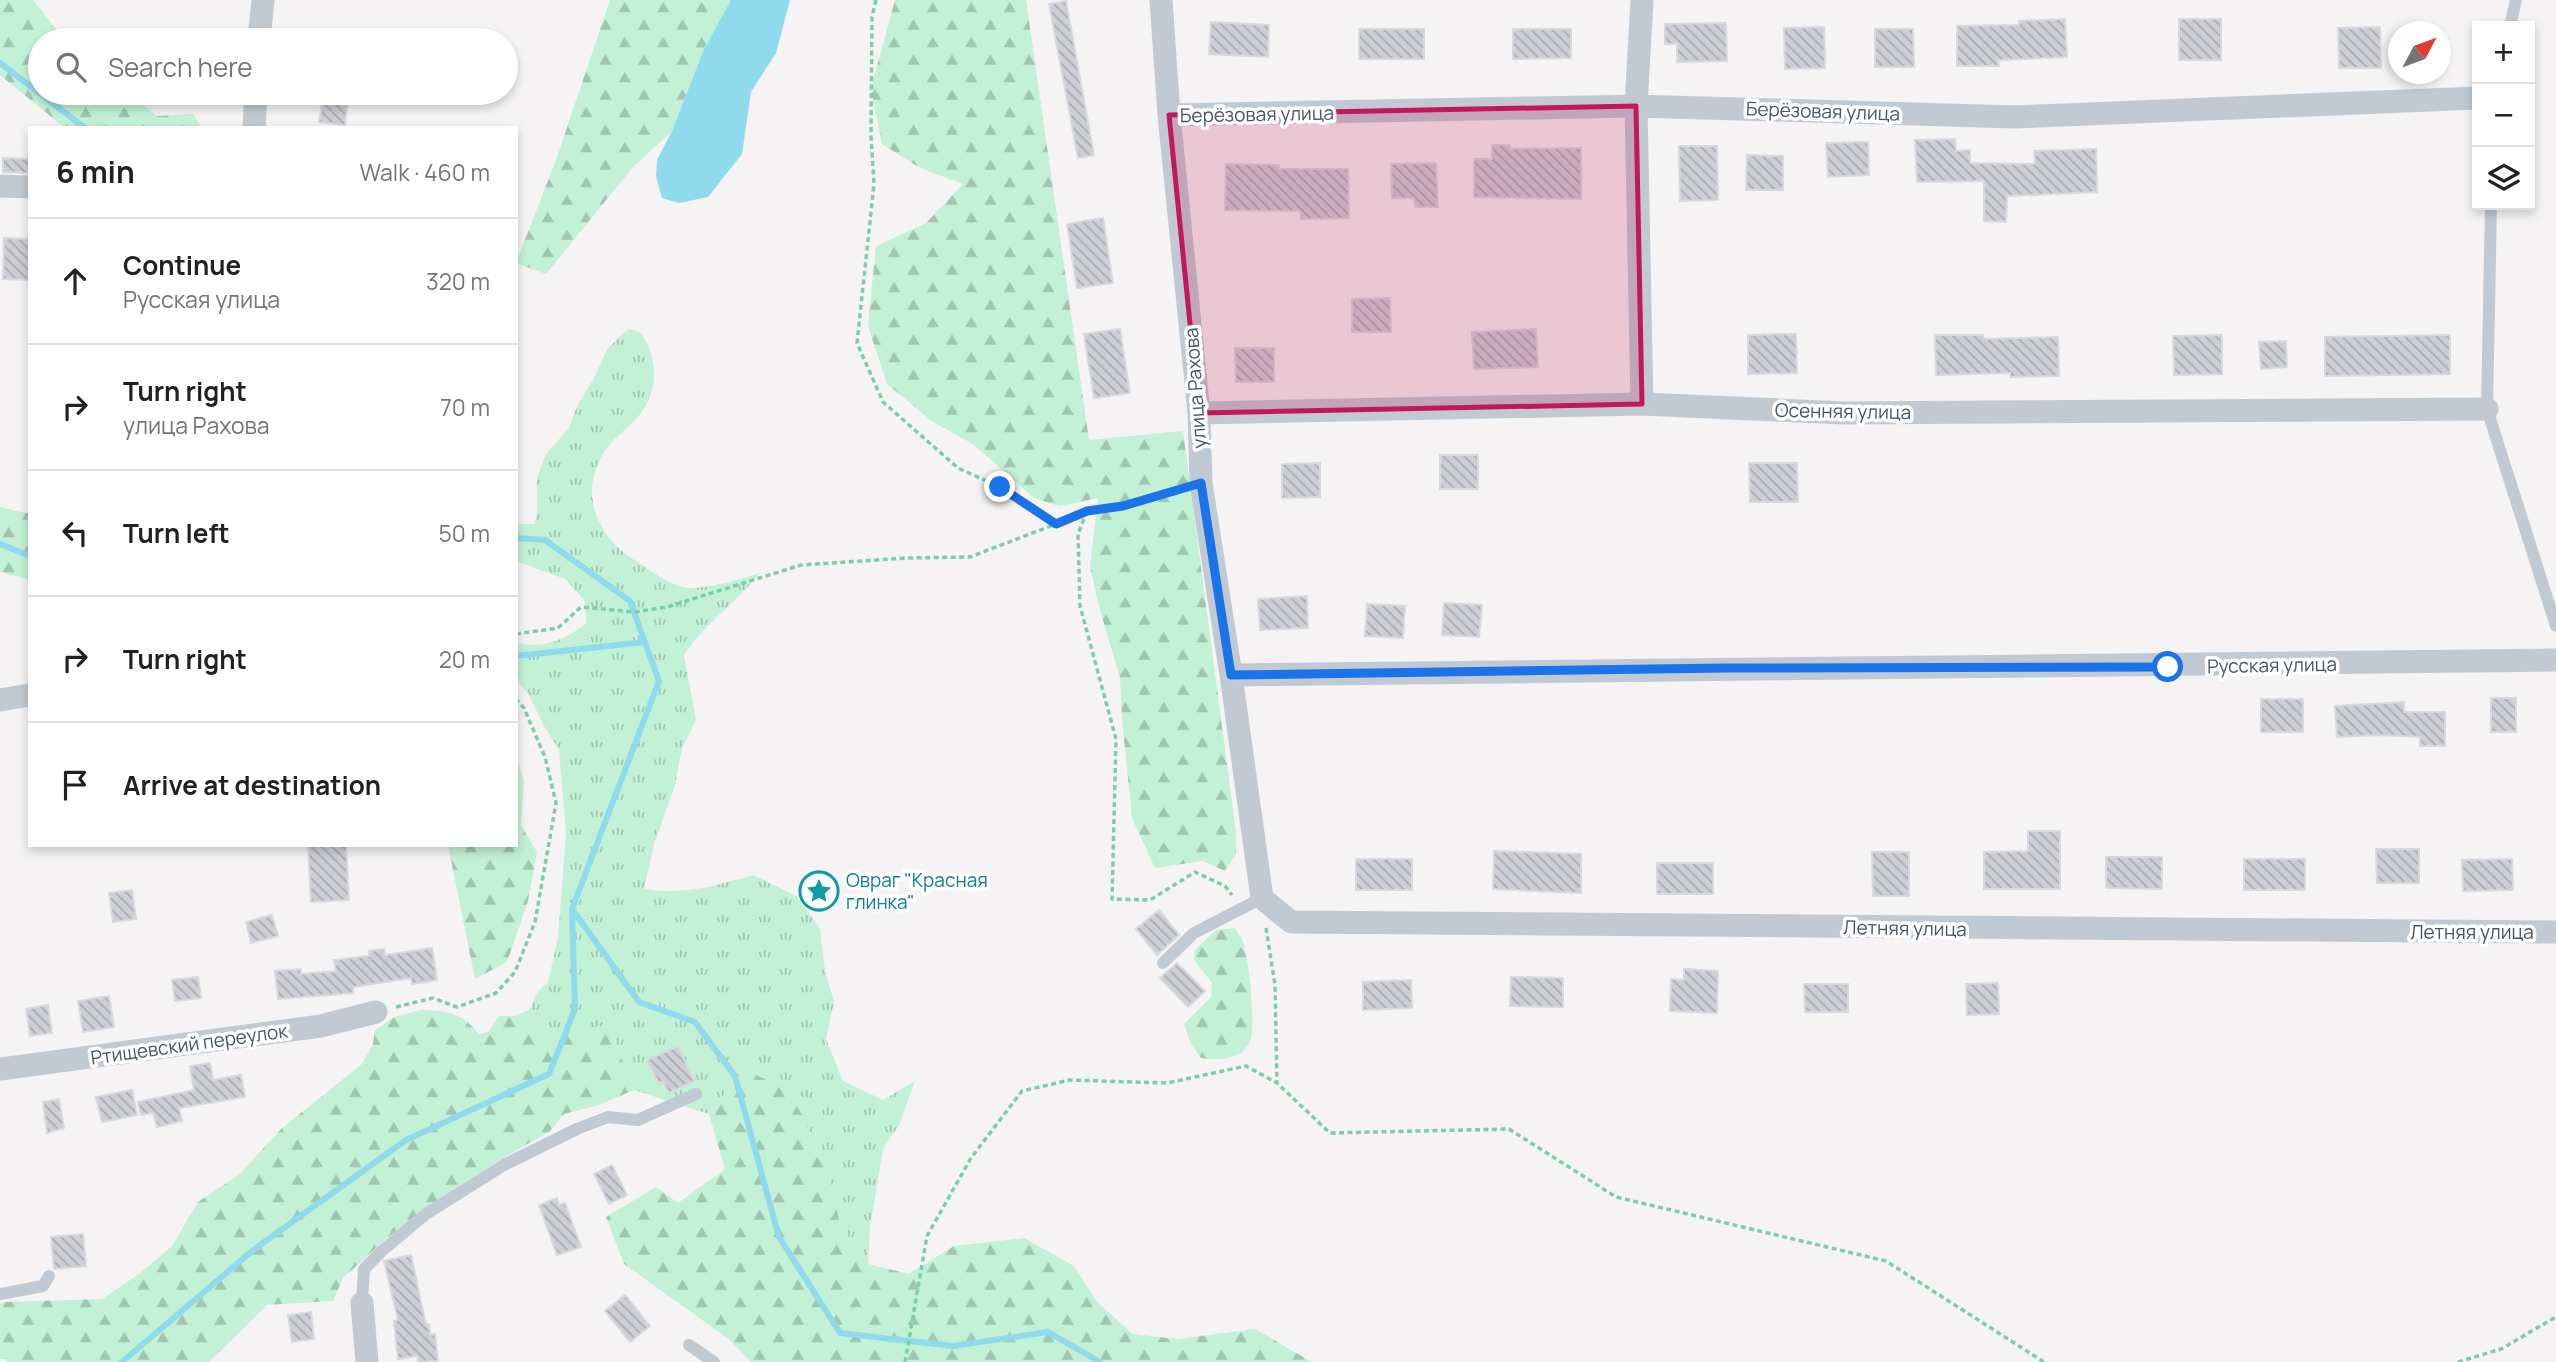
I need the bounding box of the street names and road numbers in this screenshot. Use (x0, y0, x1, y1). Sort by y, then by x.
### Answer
street label: Берёзовая улица (1746, 95, 1900, 127)
street label: Берёзовая улица (1180, 100, 1334, 128)
street label: улица Рахова (1178, 327, 1212, 449)
street label: Осенняя улица (1775, 397, 1911, 425)
street label: Русская улица (2207, 651, 2337, 679)
street label: Летняя улица (1843, 914, 1967, 942)
street label: Летняя улица (2410, 919, 2534, 945)
street label: Ртищевский переулок (89, 1017, 290, 1071)

